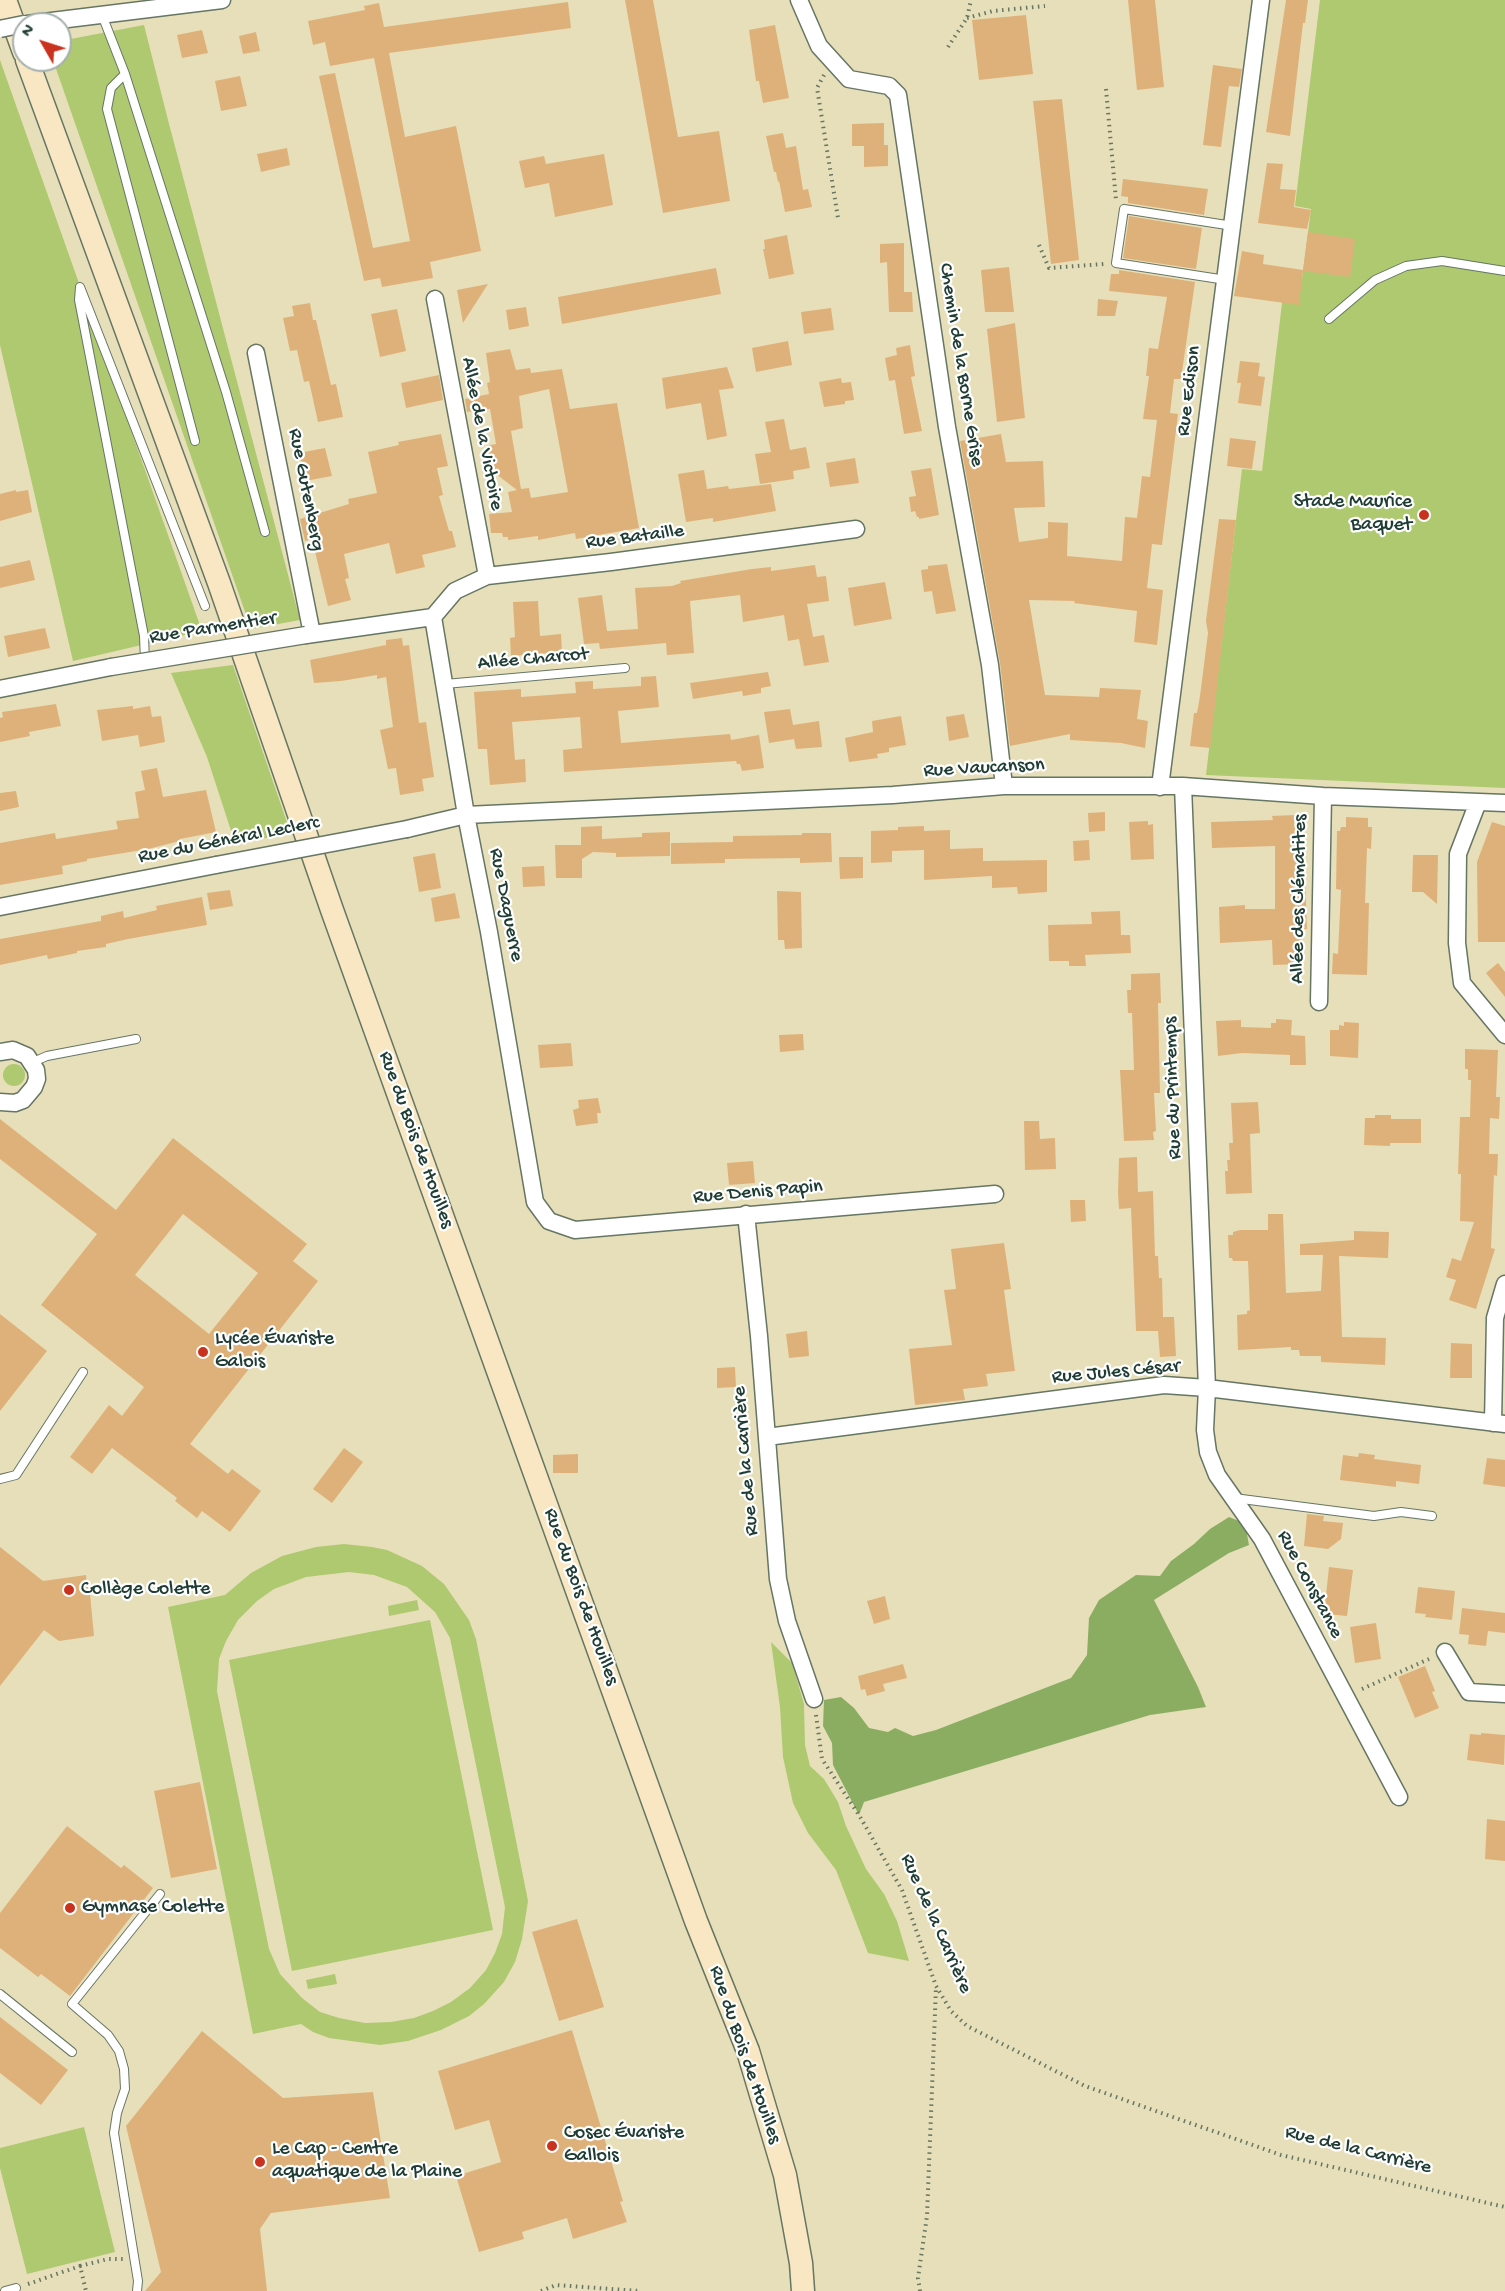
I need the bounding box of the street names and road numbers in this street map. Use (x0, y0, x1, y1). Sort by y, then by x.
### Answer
street label: Chemin de la Borne Grise (932, 262, 988, 468)
street label: Rue Edison (1173, 345, 1207, 437)
street label: Allée de la Victoire (454, 355, 508, 513)
street label: Rue Gutenberg (281, 427, 329, 553)
street label: Rue Bataille (584, 520, 686, 556)
street label: Rue Parmentier (148, 607, 278, 651)
street label: Allée Charcot (477, 643, 589, 677)
street label: Rue Vaucanson (923, 754, 1045, 784)
street label: Rue du Général Leclerc (136, 812, 322, 870)
street label: Allée des Clématites (1287, 814, 1313, 984)
street label: Rue Daguerre (482, 846, 528, 964)
street label: Rue du Printemps (1160, 1016, 1188, 1160)
street label: Rue du Bois de Houilles (372, 1048, 458, 1232)
street label: Rue Denis Papin (692, 1175, 824, 1211)
street label: Rue Jules César (1051, 1355, 1181, 1391)
street label: Rue de la Carrière (729, 1385, 765, 1537)
street label: Rue du Bois de Houilles (537, 1505, 623, 1689)
street label: Rue Constance (1270, 1527, 1348, 1643)
street label: Rue de la Carrière (894, 1851, 976, 1997)
street label: Rue du Bois de Houilles (702, 1963, 786, 2147)
street label: Rue de la Carrière (1282, 2121, 1434, 2181)

